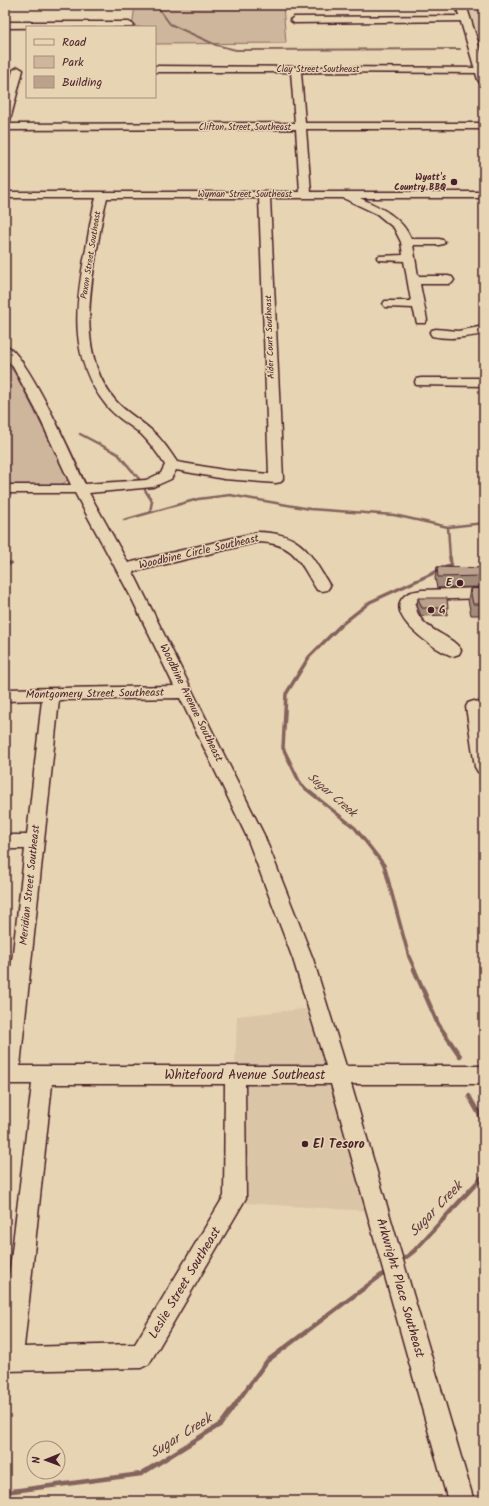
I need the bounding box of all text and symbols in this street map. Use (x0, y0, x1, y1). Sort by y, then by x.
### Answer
legend (26, 26, 156, 98)
text: Road (62, 33, 87, 52)
text: Park (62, 53, 84, 72)
street label: Clay Street Southeast (276, 62, 360, 77)
text: Building (62, 73, 102, 92)
street label: Clifton Street Southeast (199, 120, 292, 135)
place label: Wyatt's Country BBQ (394, 170, 447, 195)
marker: Wyatt's Country BBQ (449, 177, 459, 187)
street label: Wyman Street Southeast (198, 187, 293, 202)
street label: Paxon Street Southeast (77, 209, 105, 300)
street label: Alder Court Southeast (261, 294, 279, 379)
street label: Woodbine Circle Southeast (137, 529, 262, 575)
place label: E (446, 574, 453, 592)
marker: E (455, 578, 465, 588)
place label: G (439, 601, 446, 619)
marker: G (426, 605, 436, 615)
street label: Woodbine Avenue Southeast (154, 641, 228, 766)
street label: Montgomery Street Southeast (26, 684, 165, 704)
water label: Sugar Creek (303, 768, 363, 823)
street label: Meridian Street Southeast (15, 823, 45, 946)
street label: Whitefoord Avenue Southeast (165, 1065, 326, 1086)
place label: El Tesoro (313, 1134, 365, 1155)
marker: El Tesoro (300, 1139, 310, 1149)
water label: Sugar Creek (404, 1175, 470, 1242)
street label: Arkwright Place Southeast (370, 1216, 430, 1361)
street label: Leslie Street Southeast (143, 1222, 227, 1343)
water label: Sugar Creek (146, 1407, 218, 1464)
north arrow (26, 1440, 66, 1480)
text: N (28, 1456, 46, 1464)

